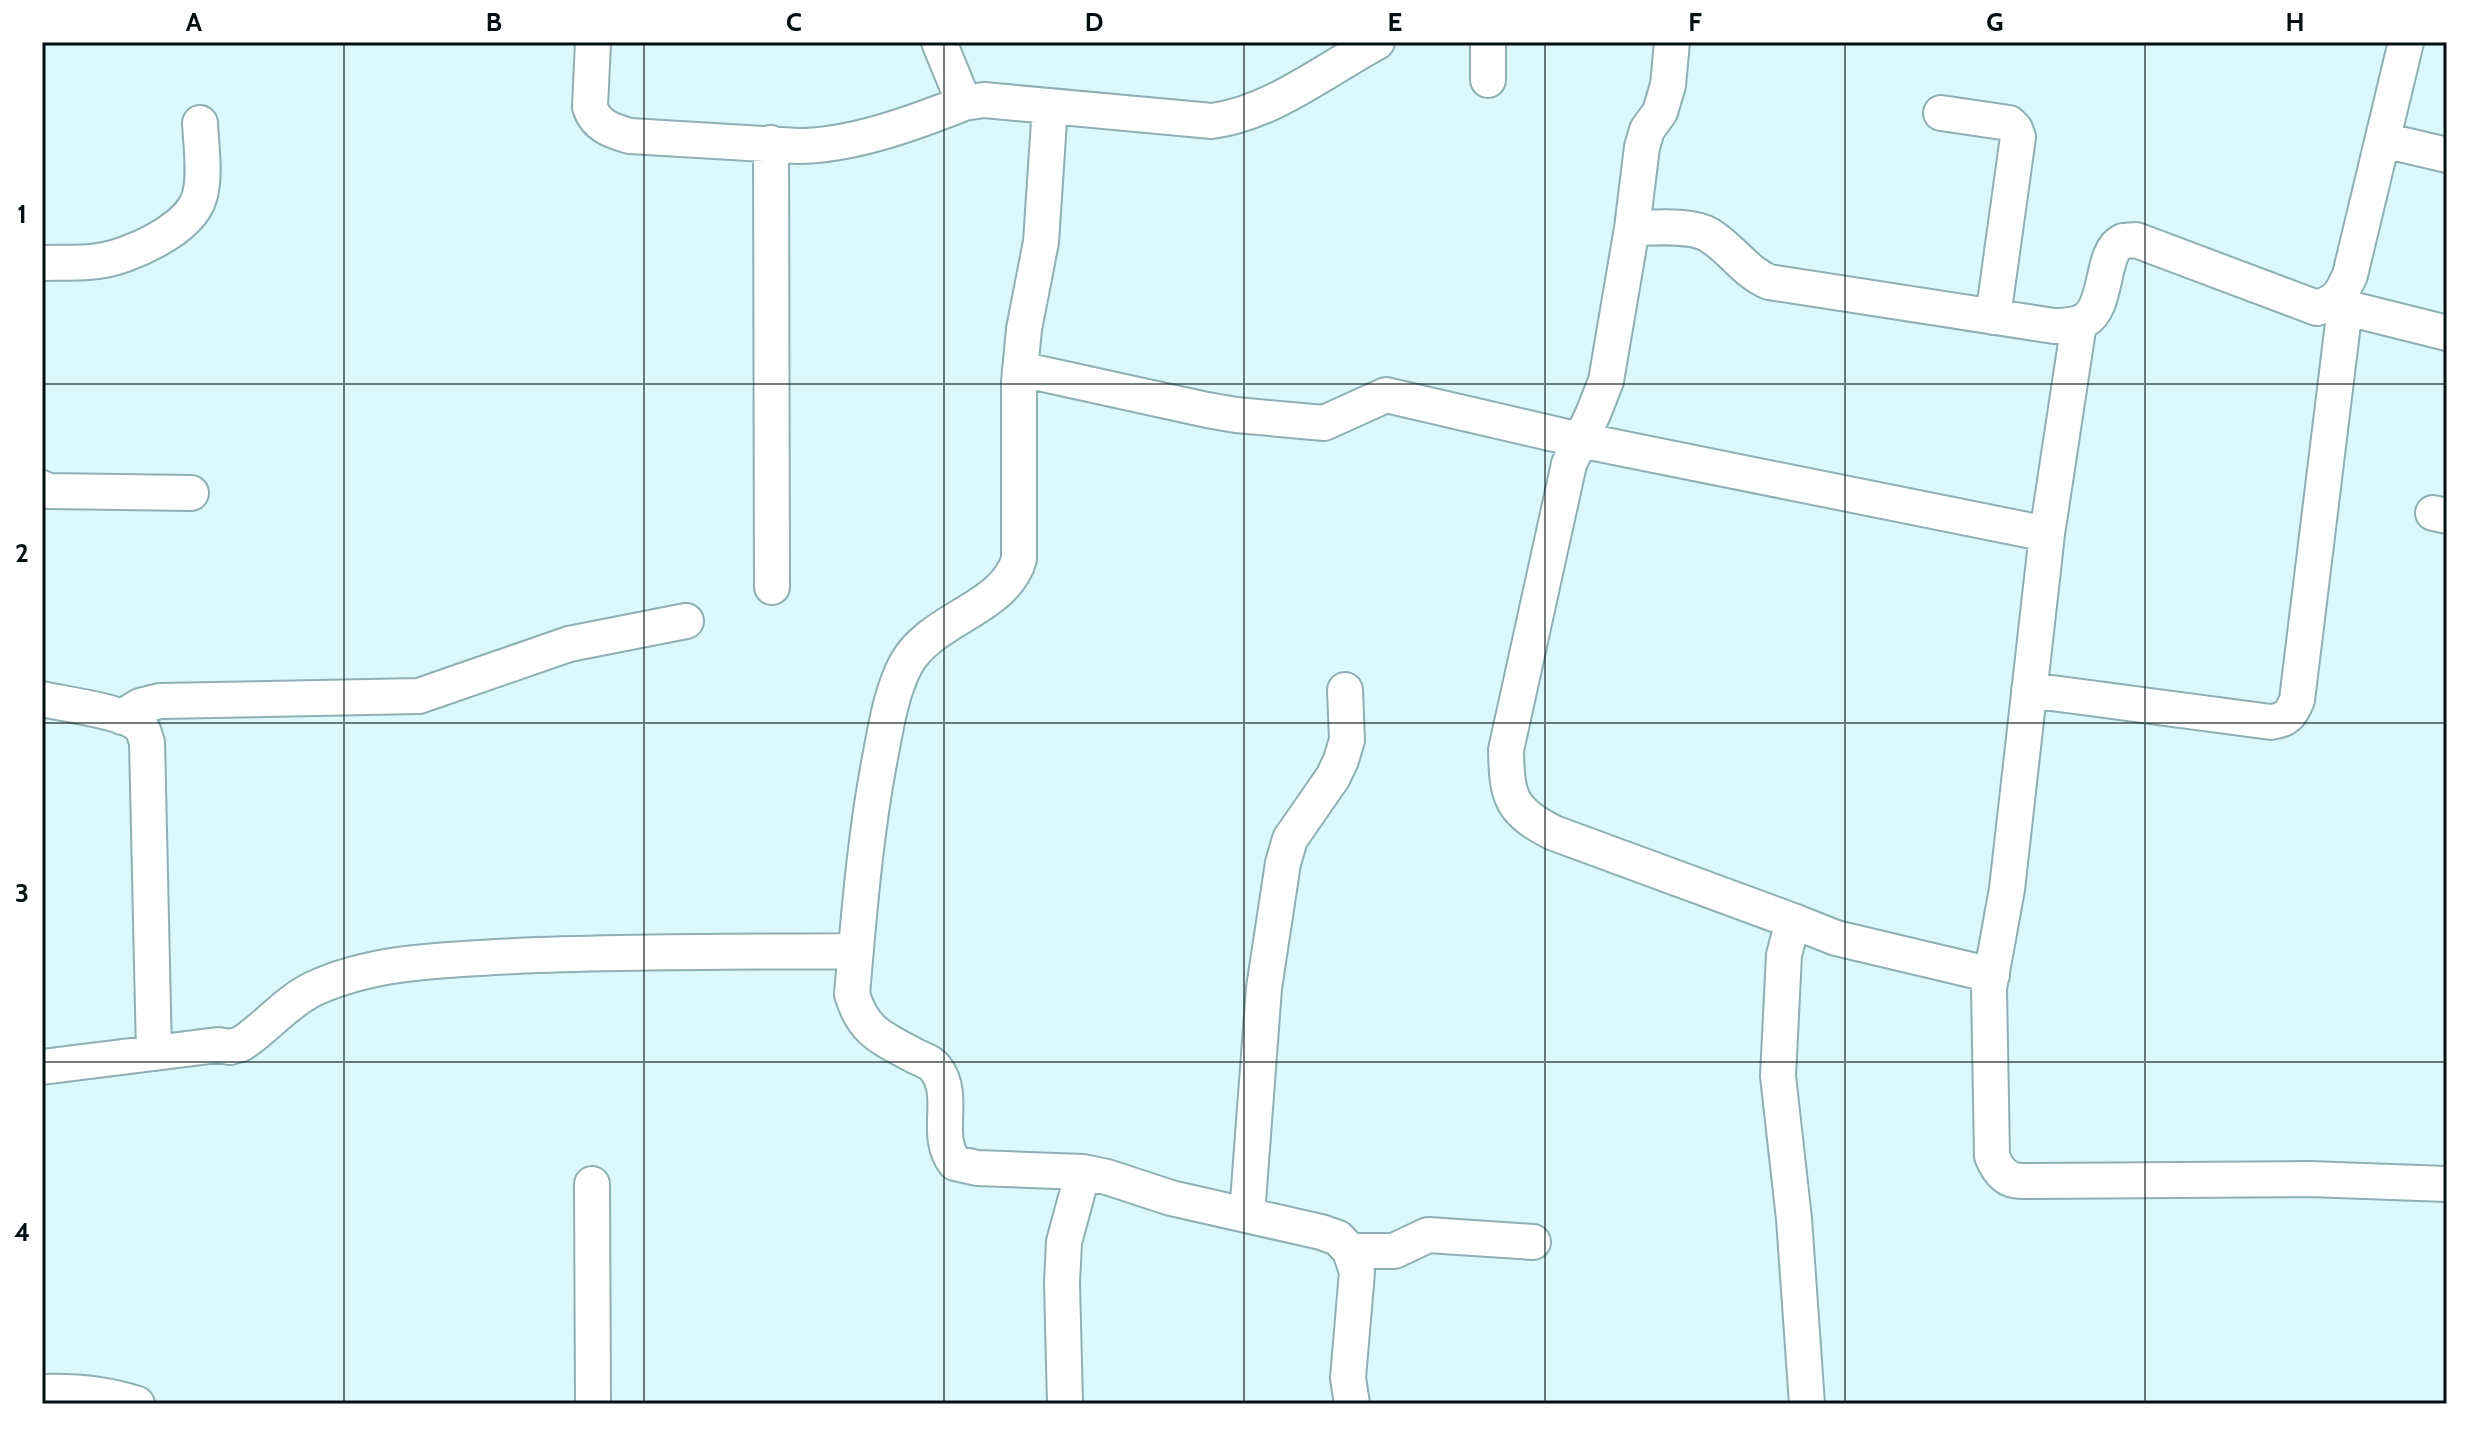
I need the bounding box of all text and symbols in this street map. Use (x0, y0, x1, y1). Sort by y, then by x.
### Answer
text: A (186, 6, 203, 38)
text: B (486, 6, 502, 38)
text: C (786, 6, 802, 38)
text: D (1085, 6, 1103, 38)
text: E (1388, 6, 1402, 38)
text: F (1688, 6, 1702, 38)
text: G (1986, 6, 2004, 38)
text: H (2286, 6, 2304, 38)
text: 1 (17, 198, 27, 230)
text: 2 (15, 537, 29, 569)
text: 3 (15, 877, 29, 909)
text: 4 (14, 1216, 30, 1248)

